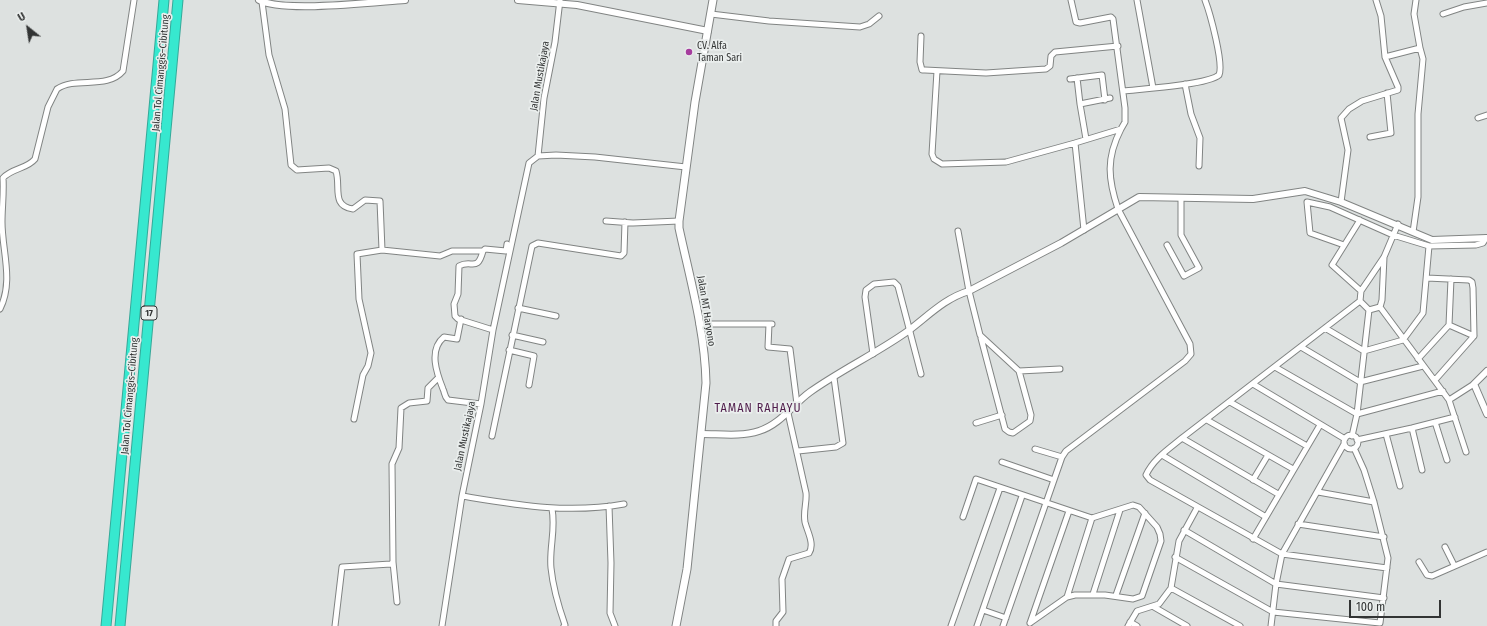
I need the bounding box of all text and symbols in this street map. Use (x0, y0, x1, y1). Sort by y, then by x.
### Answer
north arrow (8, 8, 48, 48)
text: U (16, 10, 28, 24)
street label: Jalan Tol Cimanggis–Cibitung (150, 14, 172, 132)
street label: Jalan Mustikajaya (528, 40, 552, 112)
place label: CV. Alfa Taman Sari (697, 40, 742, 64)
marker: CV. Alfa Taman Sari (684, 47, 694, 57)
street label: Jalan MT Haryono (695, 275, 717, 347)
road number: 17 (141, 306, 157, 320)
street label: Jalan Tol Cimanggis–Cibitung (119, 337, 141, 455)
street label: Jalan Mustikajaya (452, 400, 478, 472)
district label: TAMAN RAHAYU (714, 402, 802, 416)
scale bar (1351, 592, 1443, 618)
text: 100 m (1356, 600, 1385, 614)

